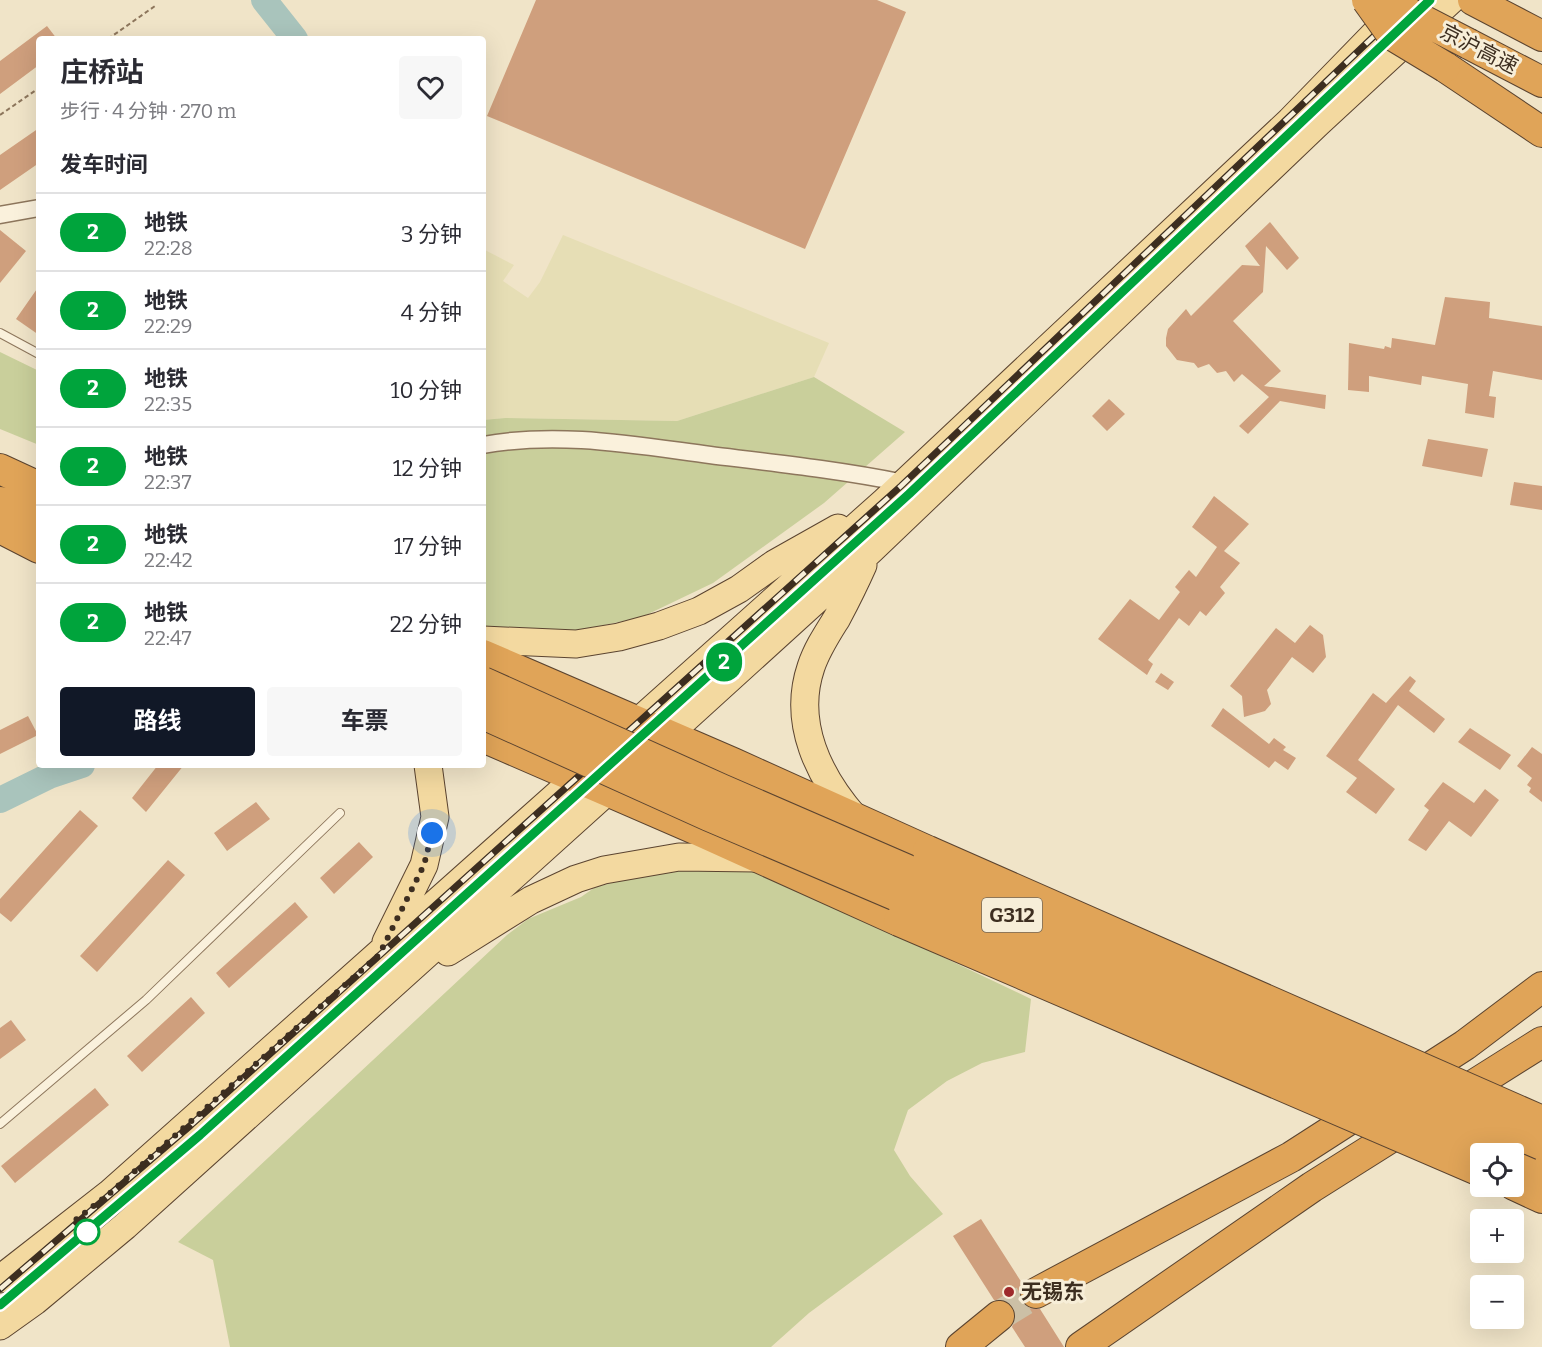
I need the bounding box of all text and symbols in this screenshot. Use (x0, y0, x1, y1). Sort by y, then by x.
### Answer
street label: 京沪高速 (1436, 18, 1522, 80)
text: 庄桥站 (60, 56, 144, 89)
button: heart (399, 56, 462, 119)
text: 步行 · 4 分钟 · 270 m (60, 99, 236, 123)
text: 发车时间 (60, 151, 148, 178)
text: 地铁 (144, 209, 188, 236)
text: 2 (87, 219, 99, 245)
text: 3 分钟 (401, 221, 462, 248)
text: 22:28 (144, 236, 193, 260)
text: 地铁 (144, 287, 188, 314)
text: 2 (87, 297, 99, 323)
text: 4 分钟 (401, 299, 462, 326)
text: 22:29 (144, 314, 193, 338)
text: 地铁 (144, 365, 188, 392)
text: 2 (87, 375, 99, 401)
text: 10 分钟 (391, 377, 462, 404)
text: 22:35 (144, 392, 192, 416)
text: 地铁 (144, 443, 188, 470)
text: 2 (87, 453, 99, 479)
text: 12 分钟 (393, 455, 462, 482)
text: 22:37 (144, 470, 191, 494)
text: 地铁 (144, 521, 188, 548)
text: 2 (87, 531, 99, 557)
text: 17 分钟 (394, 533, 462, 560)
text: 22:42 (144, 548, 193, 572)
text: 地铁 (144, 599, 188, 626)
text: 2 (87, 609, 99, 635)
text: 22 分钟 (390, 611, 462, 638)
text: 22:47 (144, 626, 191, 650)
line badge: 2 (704, 642, 744, 682)
text: 2 (718, 649, 730, 675)
button: 路线 (60, 687, 255, 756)
button: 车票 (267, 687, 462, 756)
your location (417, 818, 447, 848)
road number: G312 (982, 898, 1042, 932)
map controls (1470, 1143, 1524, 1329)
button: locate (1470, 1143, 1524, 1197)
button: + (1470, 1209, 1524, 1263)
unlabelled marker (74, 1219, 100, 1245)
button: − (1470, 1275, 1524, 1329)
place label: 无锡东 (1021, 1279, 1084, 1305)
marker: 无锡东 (1002, 1285, 1016, 1299)

